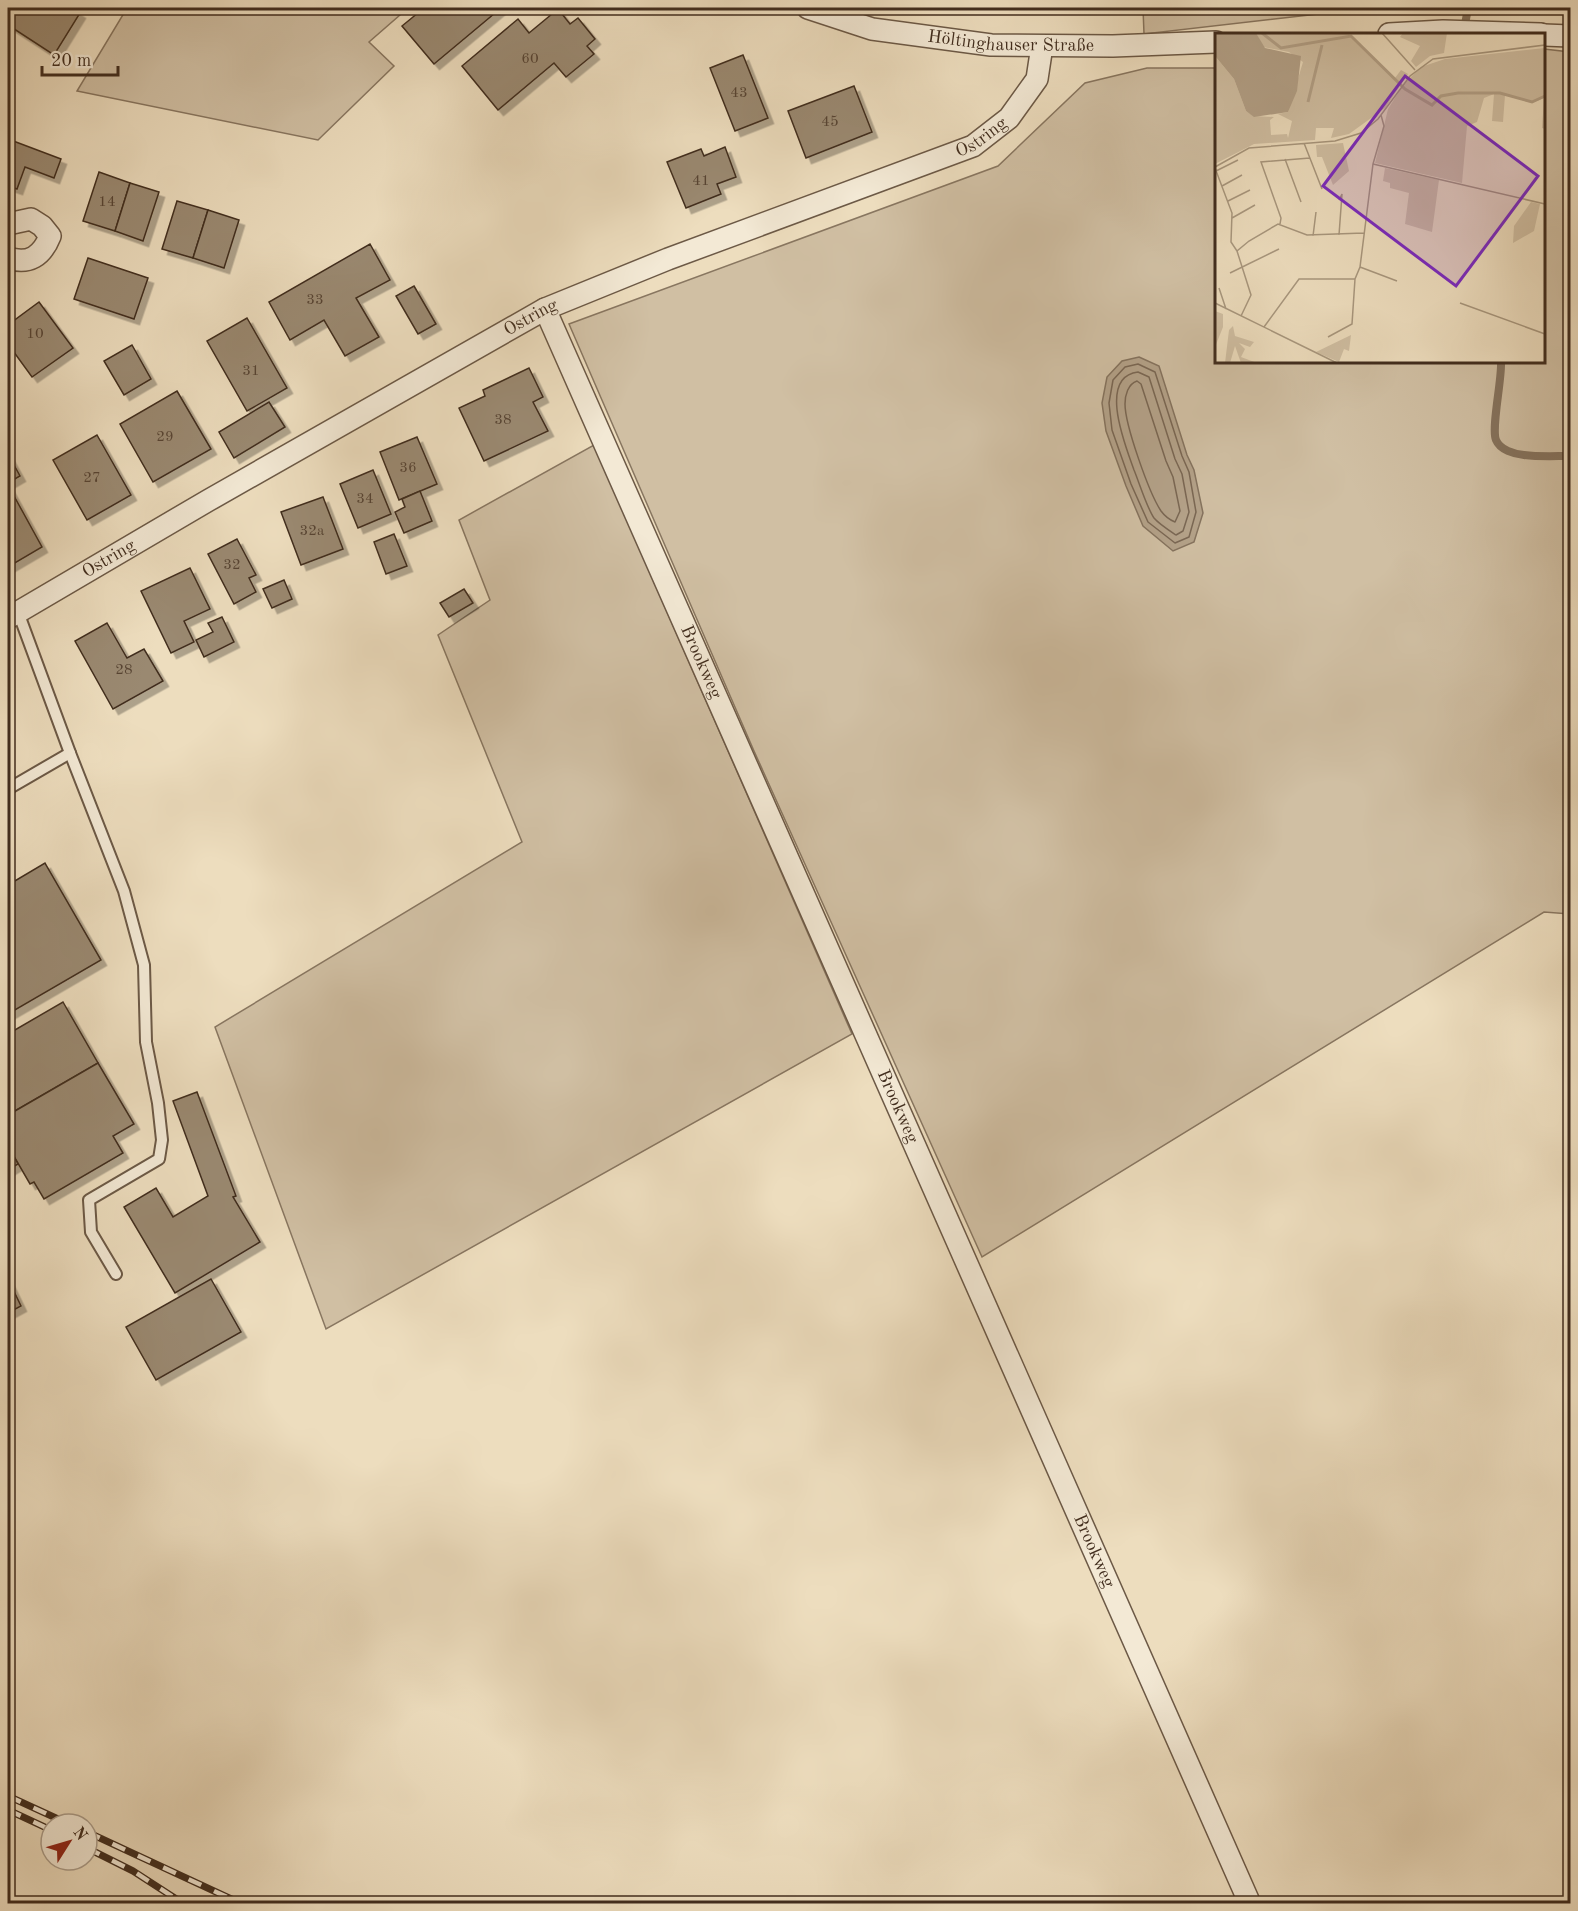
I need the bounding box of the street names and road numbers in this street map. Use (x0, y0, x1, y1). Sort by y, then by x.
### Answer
street label: Höltinghauser Straße (926, 28, 1094, 55)
street label: Ostring (953, 114, 1011, 161)
street label: Ostring (501, 296, 560, 339)
street label: Ostring (79, 536, 139, 581)
street label: Brookweg (677, 623, 725, 702)
street label: Brookweg (873, 1067, 922, 1146)
street label: Brookweg (1070, 1512, 1118, 1591)

